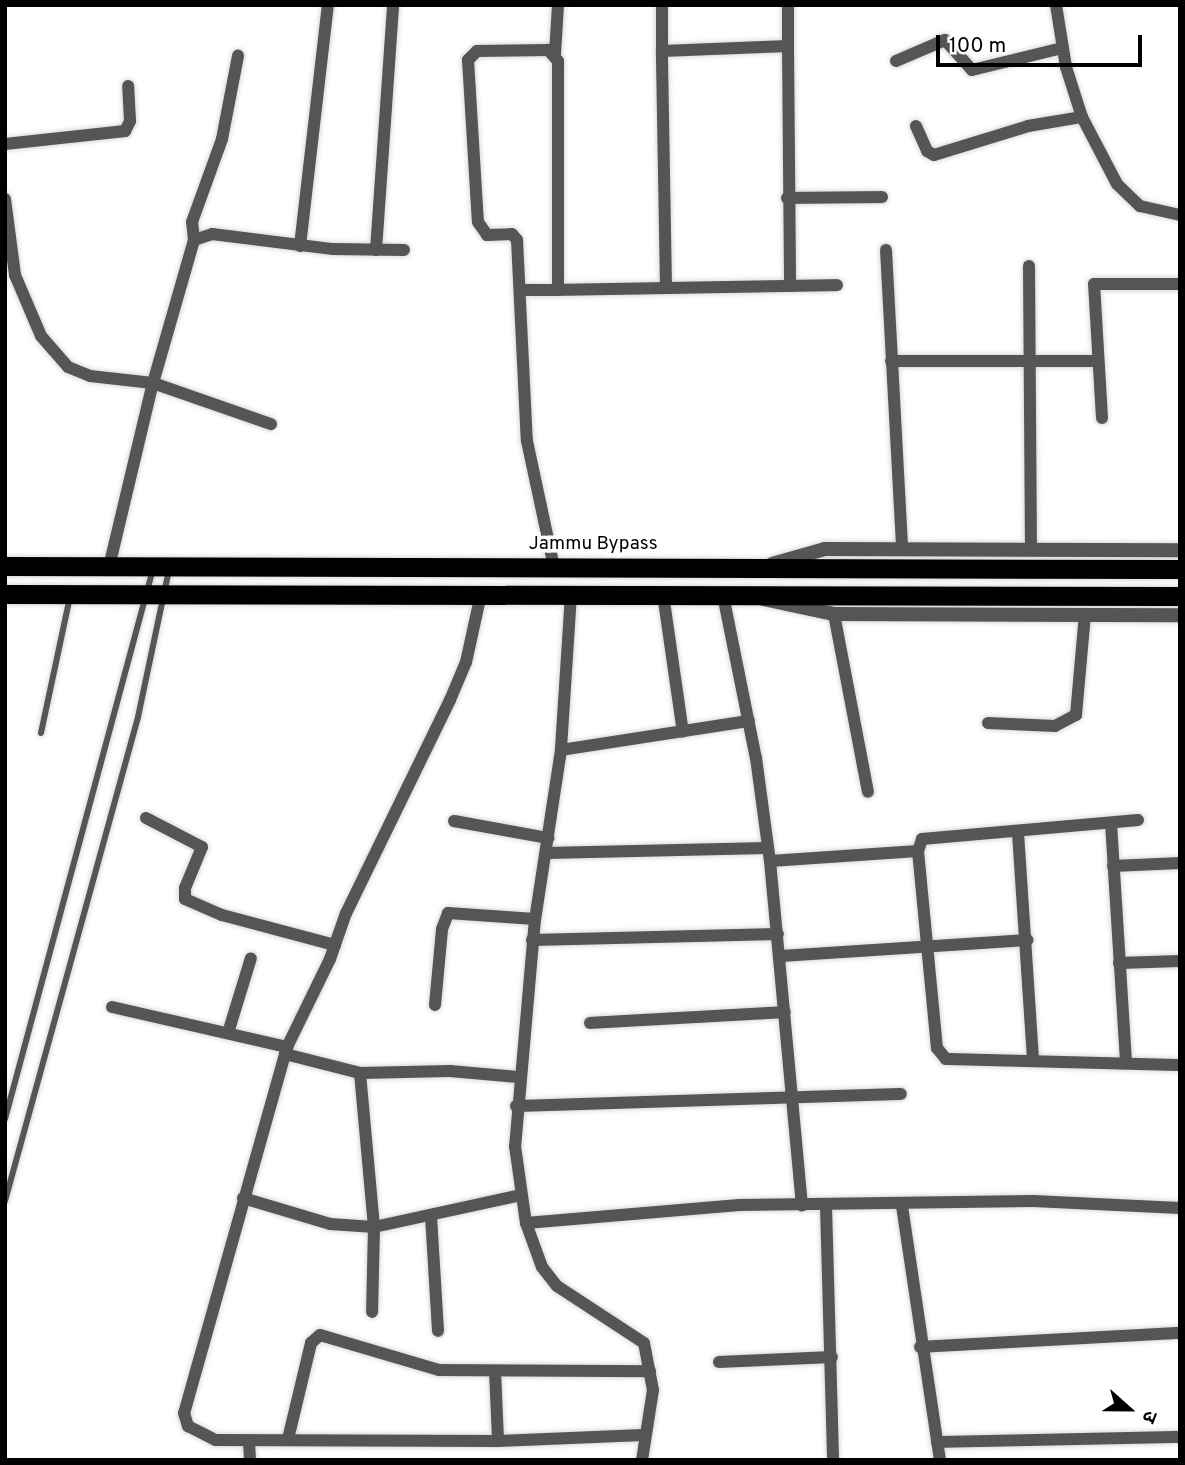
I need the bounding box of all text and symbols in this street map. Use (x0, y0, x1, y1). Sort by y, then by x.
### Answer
scale bar (940, 21, 1146, 65)
text: 100 m (949, 33, 1006, 60)
street label: Jammu Bypass (528, 534, 658, 556)
north arrow (1094, 1374, 1164, 1444)
text: उ (1135, 1407, 1162, 1426)

